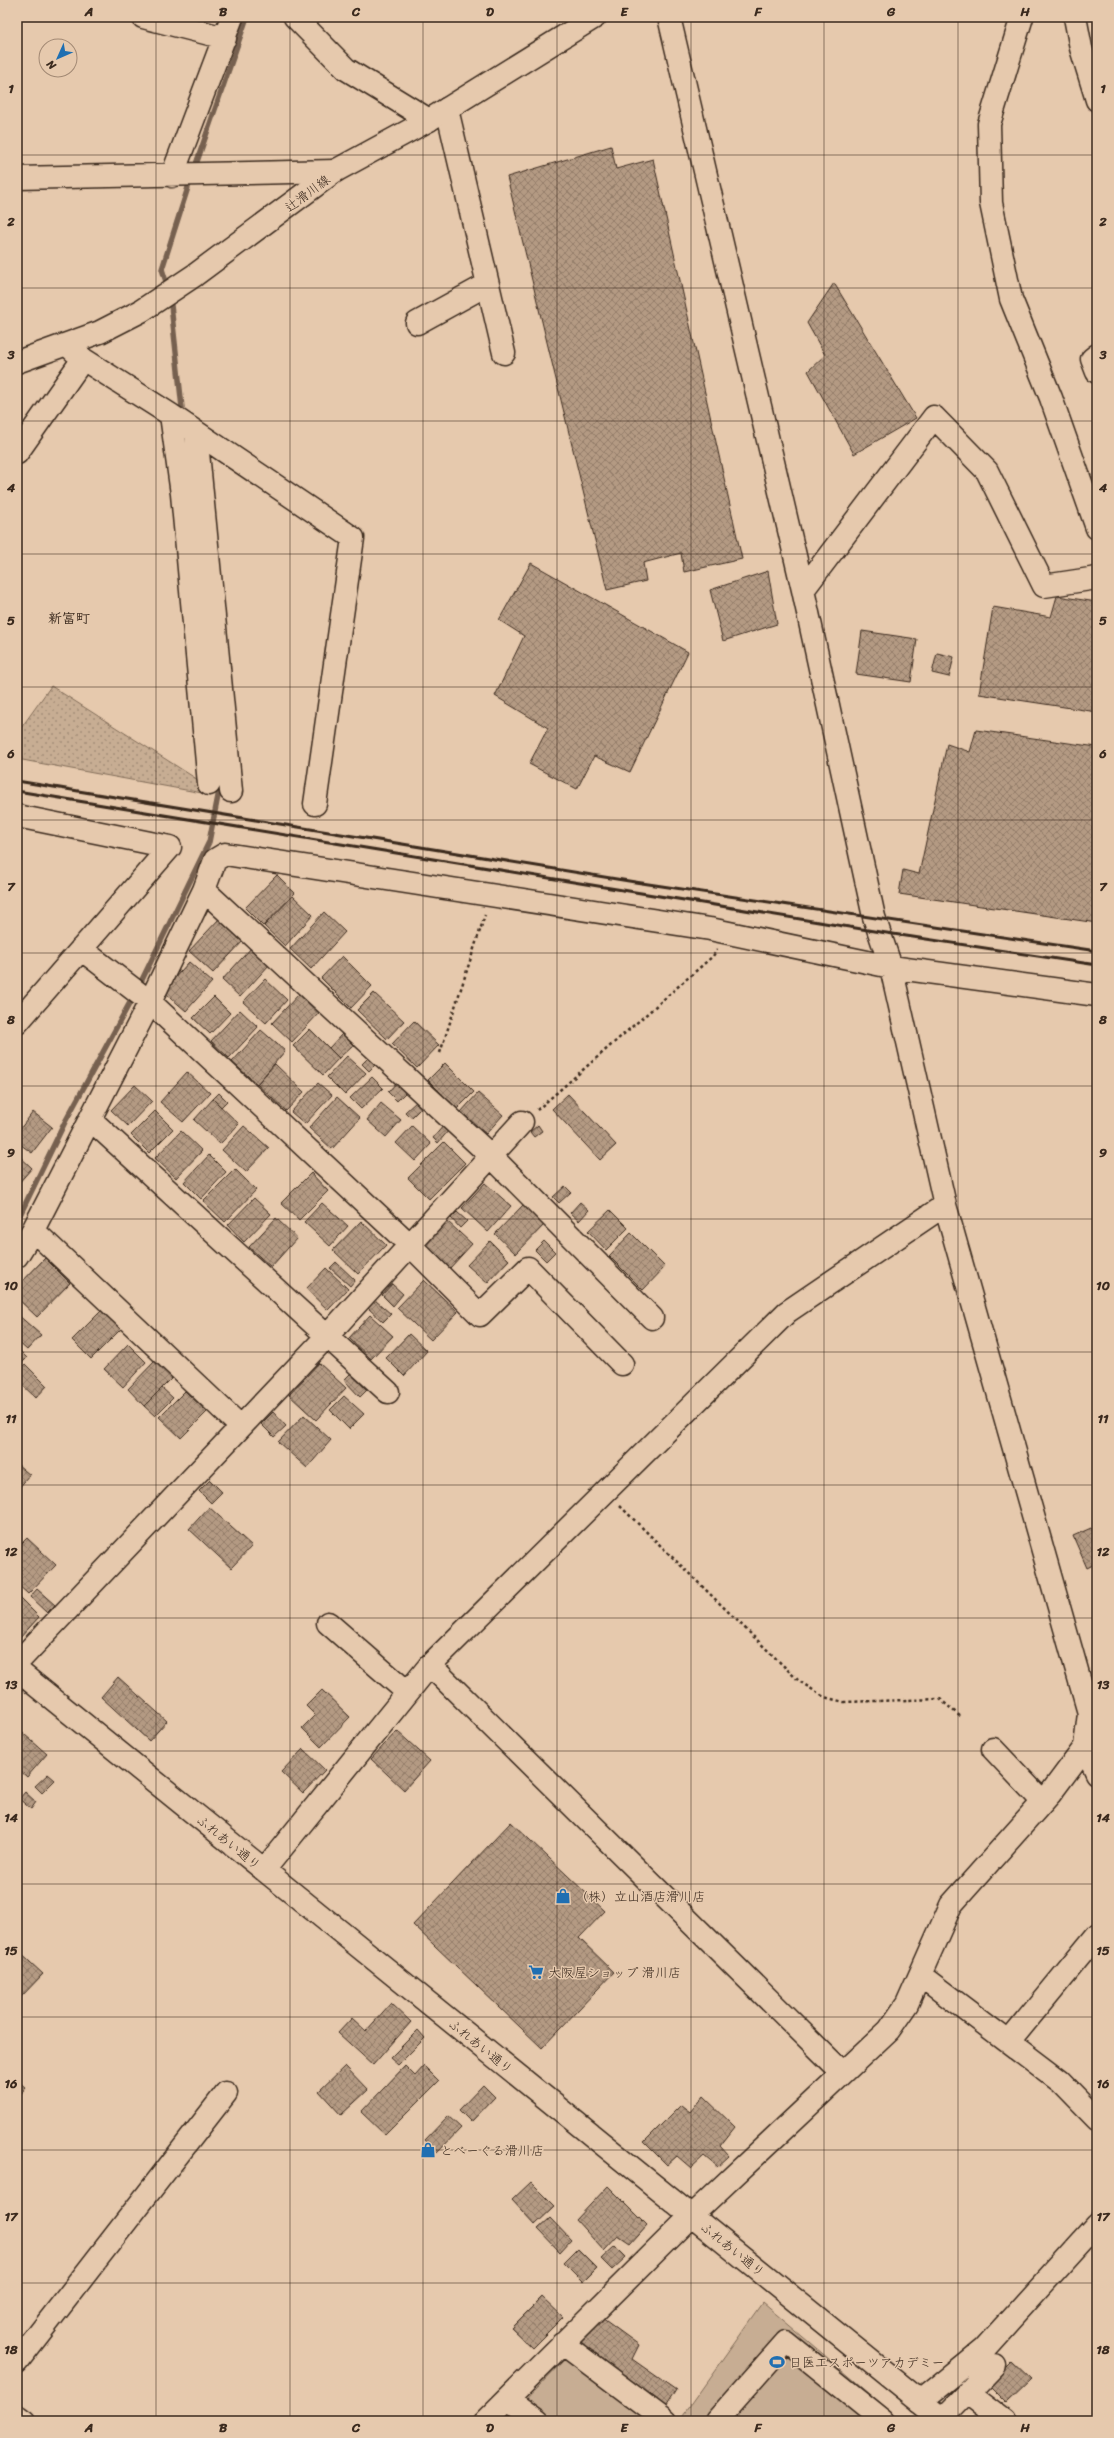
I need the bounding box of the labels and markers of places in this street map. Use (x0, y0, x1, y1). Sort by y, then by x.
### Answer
place label: （株）立山酒店滑川店 (575, 1885, 705, 1908)
shop icon: （株）立山酒店滑川店 (554, 1887, 572, 1905)
place label: 大阪屋ショップ 滑川店 (548, 1961, 681, 1984)
supermarket icon: 大阪屋ショップ 滑川店 (527, 1963, 545, 1981)
place label: とべーぐる滑川店 (440, 2139, 544, 2162)
shop icon: とべーぐる滑川店 (419, 2141, 437, 2159)
place label: 日医工スポーツアカデミー (789, 2351, 944, 2374)
sports icon: 日医工スポーツアカデミー (768, 2353, 786, 2371)

